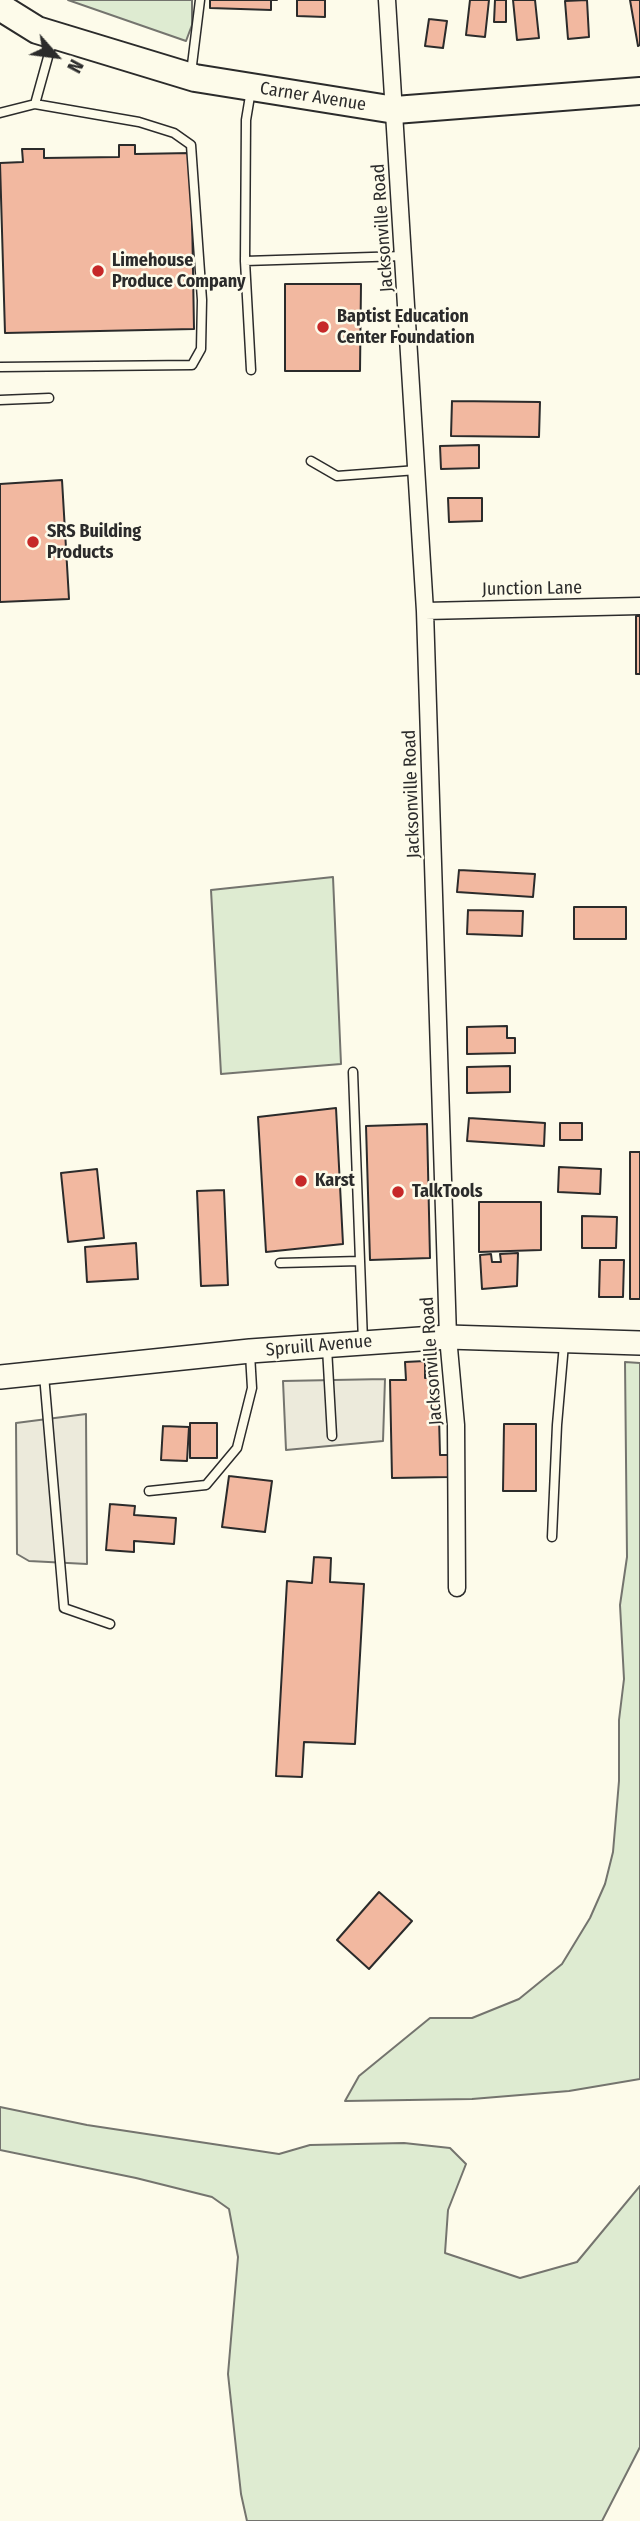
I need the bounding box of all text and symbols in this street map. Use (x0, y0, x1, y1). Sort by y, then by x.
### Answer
north arrow (21, 21, 91, 91)
text: N (62, 56, 88, 77)
street label: Carner Avenue (258, 78, 368, 116)
street label: Jacksonville Road (368, 163, 398, 293)
place label: Limehouse Produce Company (112, 250, 246, 292)
marker: Limehouse Produce Company (90, 263, 106, 279)
place label: Baptist Education Center Foundation (337, 306, 475, 348)
marker: Baptist Education Center Foundation (315, 319, 331, 335)
place label: SRS Building Products (47, 521, 141, 564)
marker: SRS Building Products (25, 534, 41, 550)
street label: Junction Lane (482, 577, 582, 601)
street label: Jacksonville Road (399, 729, 425, 859)
place label: Karst (315, 1170, 355, 1192)
marker: Karst (293, 1173, 309, 1189)
place label: TalkTools (412, 1181, 483, 1203)
marker: TalkTools (390, 1184, 406, 1200)
street label: Jacksonville Road (417, 1296, 447, 1426)
street label: Spruill Avenue (265, 1331, 373, 1361)

